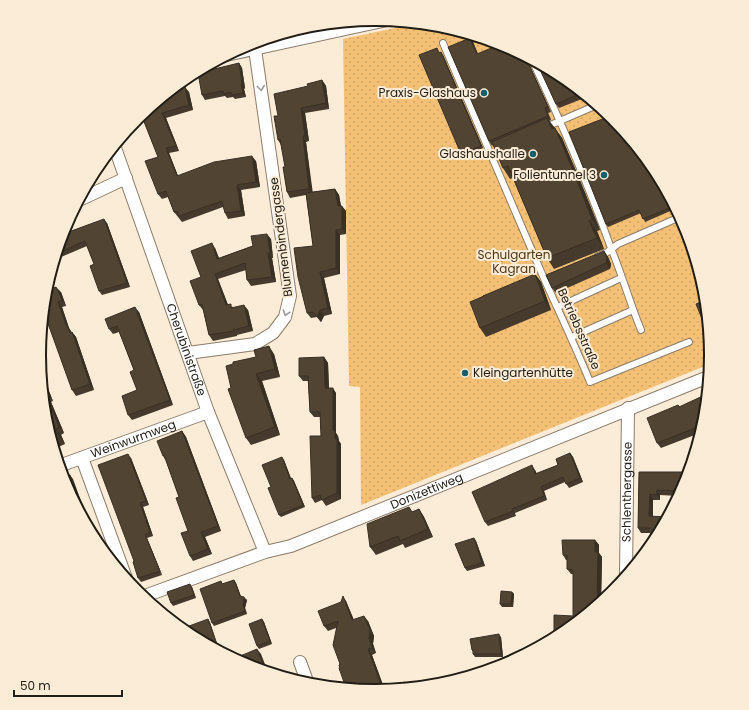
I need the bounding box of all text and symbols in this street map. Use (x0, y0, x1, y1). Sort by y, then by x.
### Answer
place label: Praxis-Glashaus (378, 84, 476, 101)
one-way arrow (256, 85, 265, 91)
marker: Praxis-Glashaus (479, 88, 489, 98)
place label: Glashaushalle (439, 145, 525, 162)
marker: Glashaushalle (528, 149, 538, 159)
place label: Folientunnel 3 (513, 166, 596, 183)
marker: Folientunnel 3 (599, 170, 609, 180)
street label: Blumenbindergasse (265, 176, 296, 298)
park label: Schulgarten Kagran (478, 246, 550, 277)
street label: Betriebsstraße (554, 285, 605, 372)
street label: Cherubinistraße (162, 301, 211, 398)
one-way arrow (282, 309, 290, 316)
place label: Kleingartenhütte (473, 364, 573, 381)
marker: Kleingartenhütte (460, 368, 470, 378)
street label: Weinwurmweg (88, 415, 178, 462)
street label: Schlenthergasse (617, 442, 636, 542)
street label: Donizettiweg (388, 468, 465, 513)
scale bar (14, 672, 122, 698)
text: 50 m (20, 677, 51, 694)

